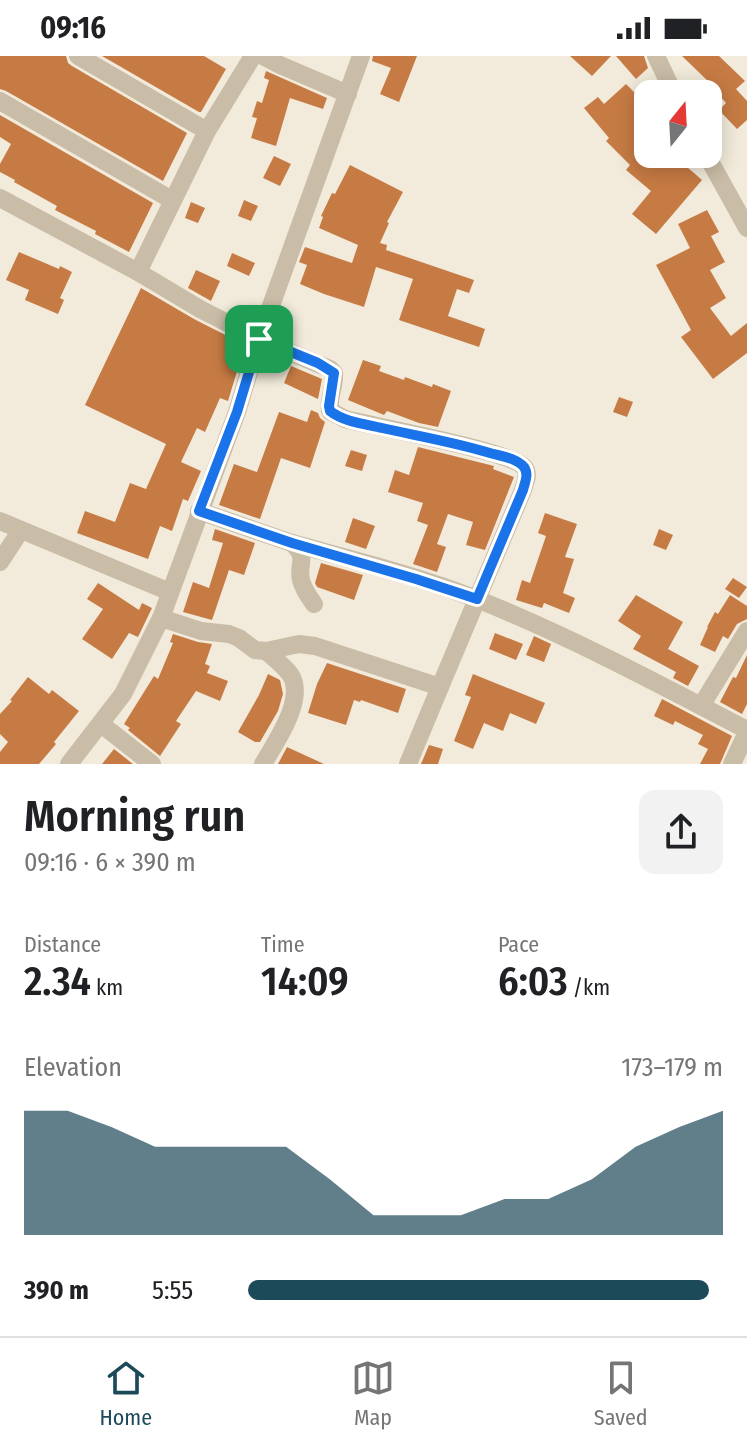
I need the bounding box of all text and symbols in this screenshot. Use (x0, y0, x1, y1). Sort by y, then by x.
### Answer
text: 09:16 (40, 10, 106, 46)
north arrow (634, 80, 722, 168)
map controls (634, 80, 722, 168)
pin (225, 305, 293, 373)
icon: arrive (237, 317, 281, 361)
text: Morning run (24, 790, 245, 843)
button: share (639, 790, 723, 874)
text: 09:16 · 6 × 390 m (24, 847, 196, 878)
text: Distance (24, 931, 101, 958)
text: Time (261, 931, 305, 958)
text: Pace (498, 931, 539, 958)
text: 2.34 (24, 958, 91, 1006)
text: 14:09 (261, 958, 349, 1006)
text: 6:03 (498, 958, 568, 1006)
text: km (91, 974, 123, 1001)
text: /km (568, 974, 610, 1001)
text: Elevation (24, 1052, 122, 1083)
text: 173–179 m (621, 1052, 723, 1083)
text: 390 m (24, 1275, 89, 1306)
text: 5:55 (152, 1275, 193, 1306)
tab: Home (99, 1356, 152, 1431)
tab: Map (351, 1356, 395, 1431)
tab: Saved (594, 1356, 648, 1431)

